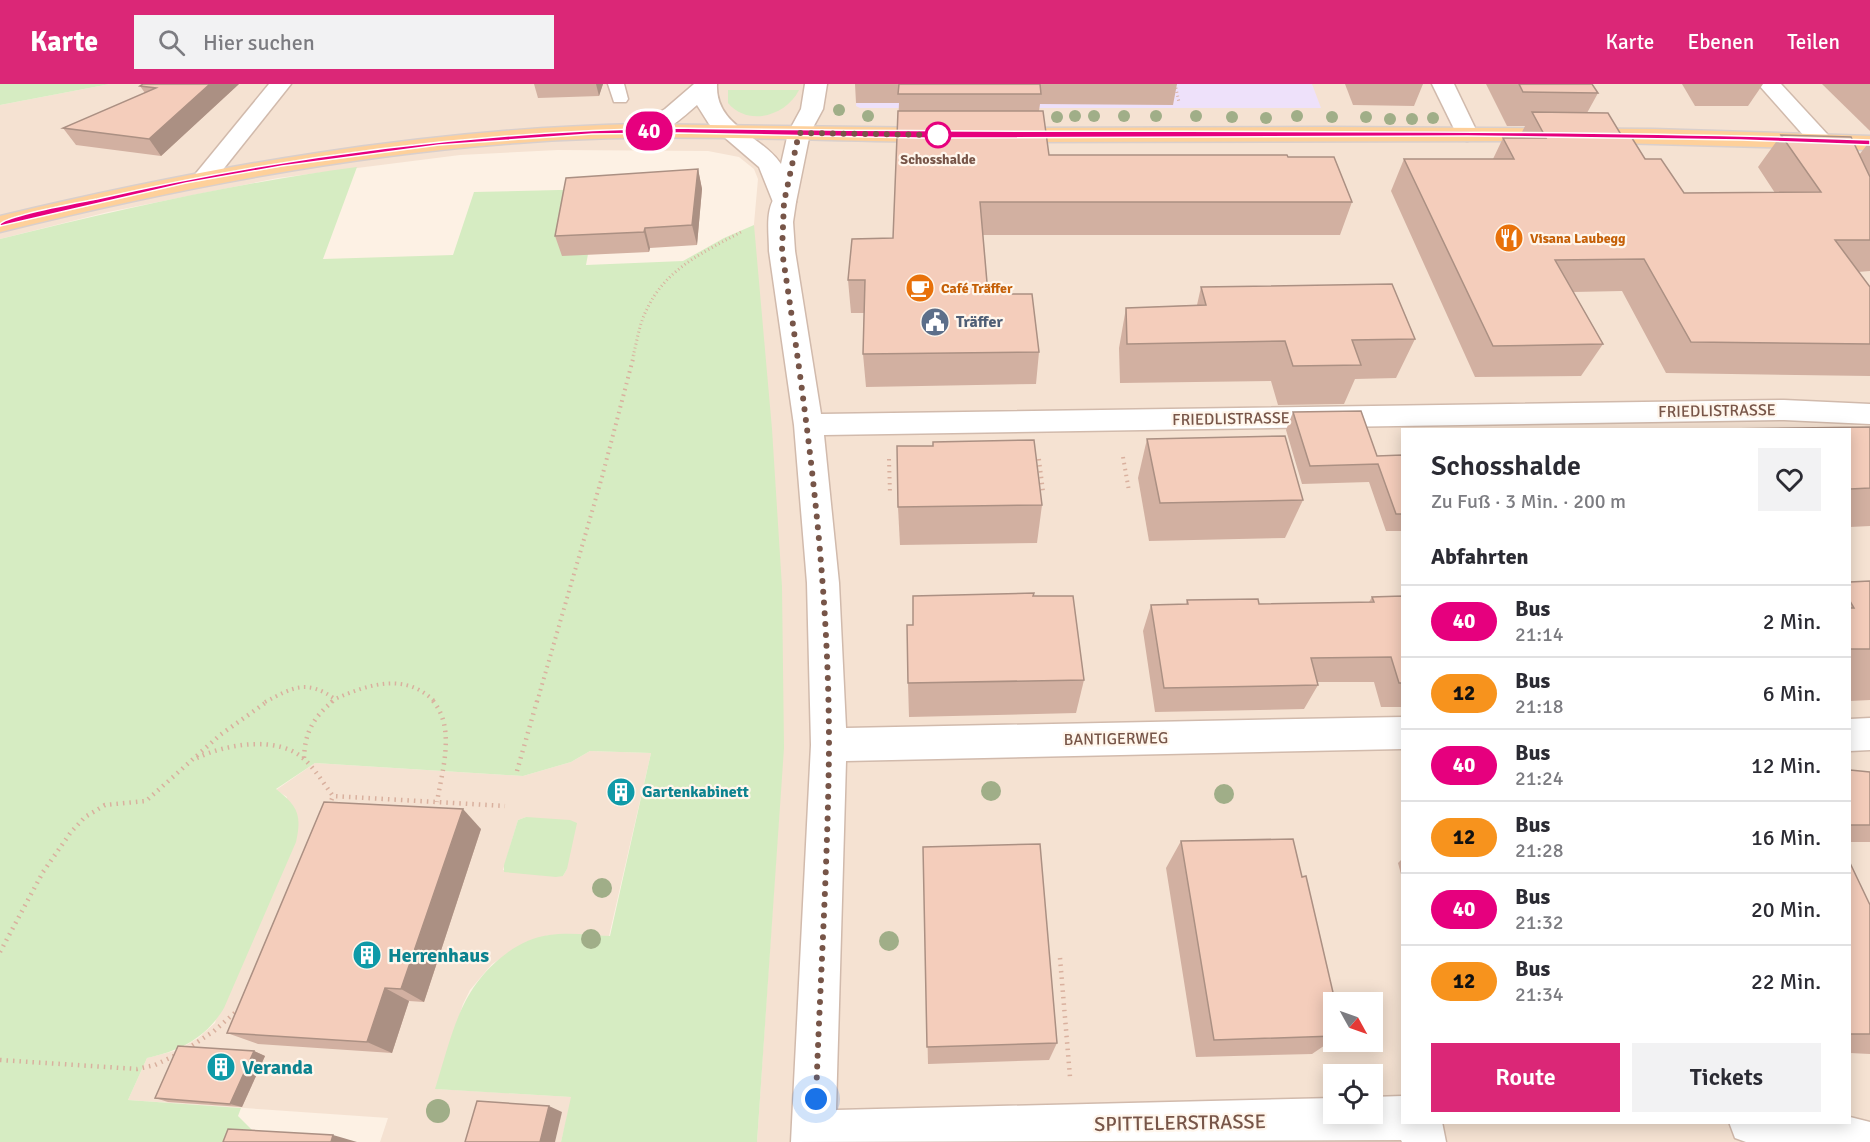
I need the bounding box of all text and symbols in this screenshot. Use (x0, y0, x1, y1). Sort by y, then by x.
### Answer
search box (134, 15, 554, 69)
text: Karte (30, 25, 98, 59)
icon: search (155, 26, 188, 59)
text: Hier suchen (203, 29, 315, 56)
text: Karte (1605, 29, 1654, 55)
text: Ebenen (1687, 29, 1754, 55)
text: Teilen (1787, 29, 1840, 55)
line badge: 40 (622, 112, 676, 150)
text: 40 (638, 118, 660, 144)
marker: Schosshalde (925, 122, 951, 148)
place label: Schosshalde (900, 151, 976, 168)
restaurant icon: Visana Laubegg (1493, 222, 1525, 254)
place label: Visana Laubegg (1530, 230, 1626, 247)
cafe icon: Café Träffer (904, 272, 936, 304)
place label: Café Träffer (941, 280, 1013, 297)
public building icon: Träffer (919, 306, 951, 338)
place label: Träffer (956, 312, 1003, 332)
street label: FRIEDLISTRASSE (1658, 400, 1776, 422)
street label: FRIEDLISTRASSE (1172, 408, 1290, 430)
button: heart (1758, 448, 1821, 511)
text: Schosshalde (1431, 449, 1581, 483)
text: Zu Fuß · 3 Min. · 200 m (1431, 489, 1626, 514)
text: Abfahrten (1431, 543, 1529, 570)
text: Bus (1515, 595, 1550, 622)
text: 40 (1453, 608, 1475, 634)
text: 2 Min. (1763, 608, 1821, 635)
text: 21:14 (1515, 622, 1564, 647)
text: Bus (1515, 667, 1550, 694)
text: 12 (1453, 680, 1475, 706)
text: 6 Min. (1763, 680, 1821, 707)
text: 21:18 (1515, 694, 1564, 719)
street label: BANTIGERWEG (1064, 728, 1168, 750)
text: Bus (1515, 739, 1550, 766)
text: 40 (1453, 752, 1475, 778)
text: 12 Min. (1751, 752, 1821, 779)
text: 21:24 (1515, 766, 1564, 791)
building icon: Gartenkabinett (605, 776, 637, 808)
place label: Gartenkabinett (642, 782, 749, 802)
text: Bus (1515, 811, 1550, 838)
text: 12 (1453, 824, 1475, 850)
text: 16 Min. (1751, 824, 1821, 851)
text: 21:28 (1515, 838, 1564, 863)
text: Bus (1515, 883, 1550, 910)
text: 40 (1453, 896, 1475, 922)
text: 20 Min. (1751, 896, 1821, 923)
text: 21:32 (1515, 910, 1564, 935)
building icon: Herrenhaus (351, 939, 383, 971)
place label: Herrenhaus (388, 943, 489, 968)
text: Bus (1515, 955, 1550, 982)
text: 12 (1453, 968, 1475, 994)
text: 22 Min. (1751, 968, 1821, 995)
text: 21:34 (1515, 982, 1564, 1007)
north arrow (1323, 992, 1383, 1052)
map controls (1323, 992, 1383, 1124)
button: Route (1431, 1043, 1620, 1112)
button: Tickets (1632, 1043, 1821, 1112)
building icon: Veranda (205, 1051, 237, 1083)
place label: Veranda (242, 1055, 313, 1080)
button: locate (1323, 1064, 1383, 1124)
your location (801, 1084, 831, 1114)
street label: SPITTELERSTRASSE (1094, 1109, 1266, 1137)

